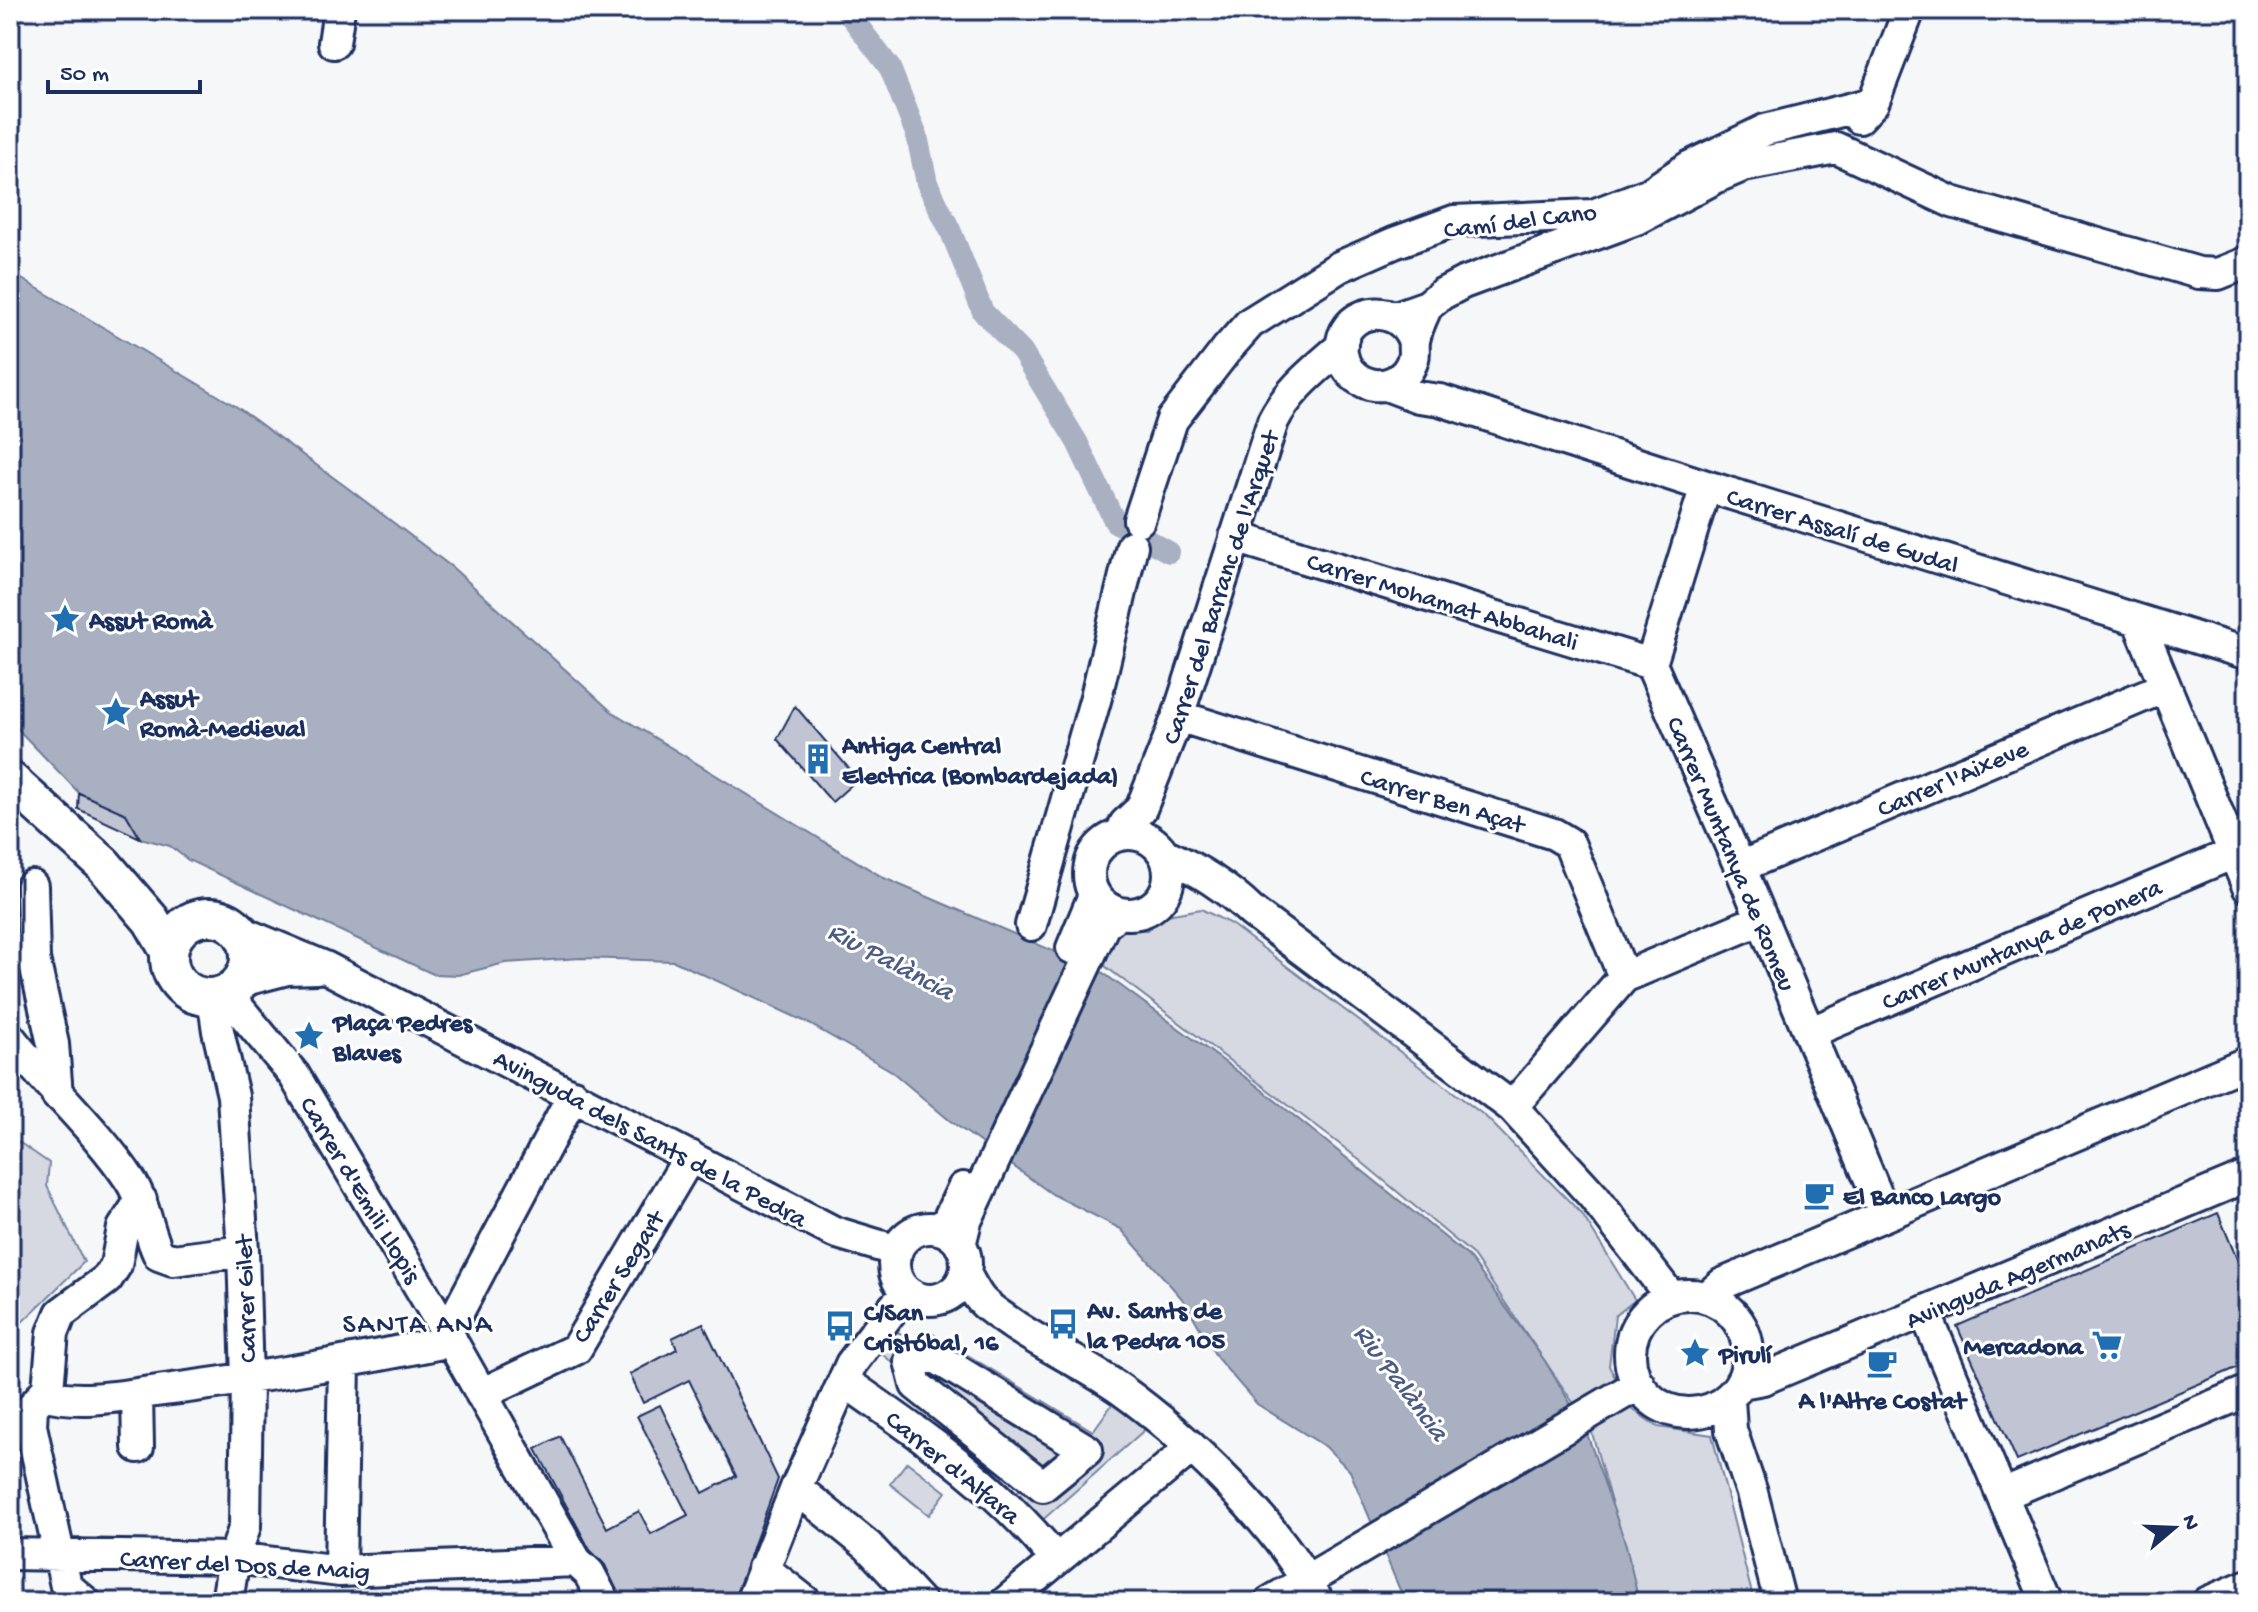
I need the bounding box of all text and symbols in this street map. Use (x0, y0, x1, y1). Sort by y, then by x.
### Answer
scale bar (48, 44, 200, 94)
text: 50 m (60, 61, 109, 90)
street label: Camí del Cano (1442, 199, 1599, 248)
street label: Carrer del Barranc de l'Arquet (1158, 426, 1289, 749)
street label: Carrer Assalí de Gudal (1722, 483, 1961, 583)
street label: Carrer Mohamat Abbahali (1302, 548, 1581, 660)
place icon: Assut Romà (48, 602, 82, 636)
place label: Assut Romà (88, 608, 214, 639)
place label: Assut Romà-Medieval (139, 686, 306, 747)
place icon: Assut Romà-Medieval (99, 695, 133, 729)
street label: Carrer Muntanya de Romeu (1657, 713, 1801, 997)
place label: Antiga Central Electrica (Bombardejada) (841, 733, 1119, 794)
street label: Carrer l'Aixeve (1874, 735, 2034, 827)
building icon: Antiga Central Electrica (Bombardejada) (801, 742, 835, 776)
street label: Carrer Ben Açat (1356, 764, 1530, 844)
street label: Carrer Muntanya de Ponera (1878, 873, 2169, 1020)
water label: Riu Palància (821, 916, 960, 1011)
place label: Plaça Pedres Blaves (331, 1010, 474, 1071)
place icon: Plaça Pedres Blaves (292, 1019, 326, 1053)
street label: Avinguda dels Sants de la Pedra (487, 1045, 812, 1238)
street label: Carrer d'Emili Llopis (290, 1092, 427, 1291)
cafe icon: El Banco Largo (1802, 1178, 1836, 1212)
place label: El Banco Largo (1843, 1184, 2002, 1215)
street label: Carrer Segart (568, 1204, 675, 1350)
street label: Avinguda Agermanats (1902, 1215, 2137, 1338)
street label: Carrer Gilet (231, 1232, 266, 1363)
place label: Av. Sants de la Pedra 105 (1086, 1298, 1225, 1359)
place label: C/San Cristóbal, 16 (864, 1300, 999, 1361)
bus stop icon: Av. Sants de la Pedra 105 (1046, 1307, 1080, 1341)
bus stop icon: C/San Cristóbal, 16 (823, 1309, 857, 1343)
district label: SANTA ANA (342, 1310, 494, 1343)
water label: Riu Palància (1345, 1319, 1455, 1450)
supermarket icon: Mercadona (2090, 1328, 2124, 1362)
place label: Mercadona (1964, 1334, 2085, 1365)
place icon: Pirulí (1678, 1336, 1712, 1370)
place label: Pirulí (1717, 1342, 1773, 1373)
cafe icon: A l'Altre Costat (1865, 1346, 1899, 1380)
place label: A l'Altre Costat (1797, 1388, 1968, 1419)
street label: Carrer d'Alfara (877, 1406, 1026, 1534)
north arrow (2134, 1488, 2214, 1568)
text: N (2174, 1512, 2204, 1534)
street label: Carrer del Dos de Maig (119, 1545, 370, 1590)

